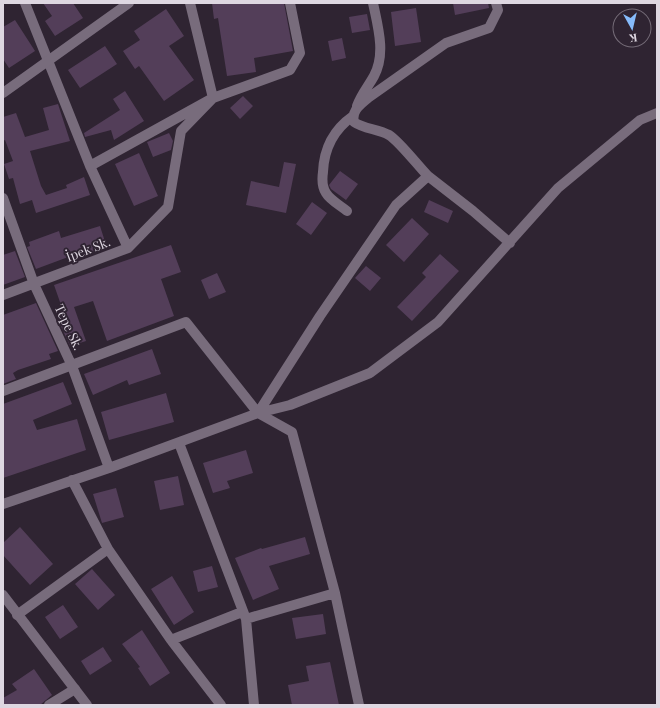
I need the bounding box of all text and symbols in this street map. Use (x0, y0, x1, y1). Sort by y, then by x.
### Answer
north arrow (612, 8, 652, 48)
text: K (628, 30, 638, 46)
street label: İpek Sk. (63, 232, 112, 265)
street label: Tepe Sk. (51, 301, 87, 353)

